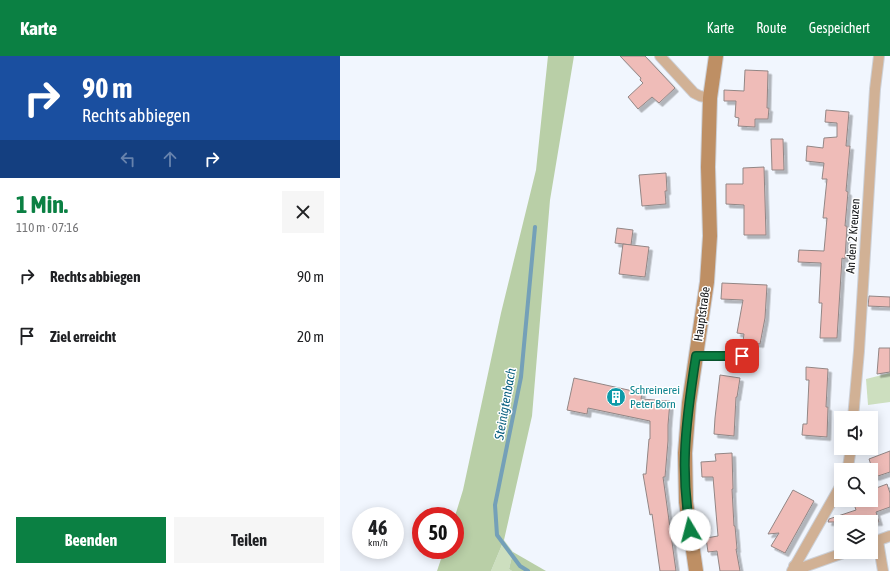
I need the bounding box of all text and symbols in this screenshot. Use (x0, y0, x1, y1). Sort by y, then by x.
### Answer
text: Karte (20, 17, 57, 39)
text: Karte (707, 20, 734, 36)
text: Route (756, 20, 787, 36)
text: Gespeichert (809, 20, 870, 36)
icon: right (16, 72, 68, 124)
text: 90 m (82, 72, 132, 104)
text: Rechts abbiegen (82, 105, 191, 126)
icon: left (117, 148, 139, 170)
icon: ahead (159, 148, 181, 170)
icon: right (201, 148, 223, 170)
text: 1 Min. (16, 191, 68, 218)
button: close (282, 191, 324, 233)
street label: An den 2 Kreuzen (843, 198, 863, 274)
text: 110 m · 07:16 (16, 220, 79, 235)
icon: right (16, 265, 38, 287)
text: Rechts abbiegen (50, 268, 140, 285)
text: 90 m (297, 268, 324, 285)
street label: Hauptstraße (691, 286, 713, 342)
icon: arrive (16, 325, 38, 347)
text: Ziel erreicht (50, 328, 116, 345)
text: 20 m (297, 328, 324, 345)
pin (725, 339, 759, 373)
icon: arrive (731, 345, 753, 367)
water label: Steinigtenbach (491, 366, 519, 442)
place label: Schreinerei Peter Born (630, 383, 680, 411)
building icon: Schreinerei Peter Born (605, 386, 627, 408)
map controls (834, 411, 878, 559)
button: sound (834, 411, 878, 455)
button: search (834, 463, 878, 507)
speed limit sign: 50 (412, 507, 464, 559)
position arrow (669, 509, 711, 551)
button: layers (834, 515, 878, 559)
text: 46 (369, 516, 387, 539)
button: Beenden (16, 517, 166, 563)
button: Teilen (174, 517, 324, 563)
text: km/h (368, 537, 388, 548)

